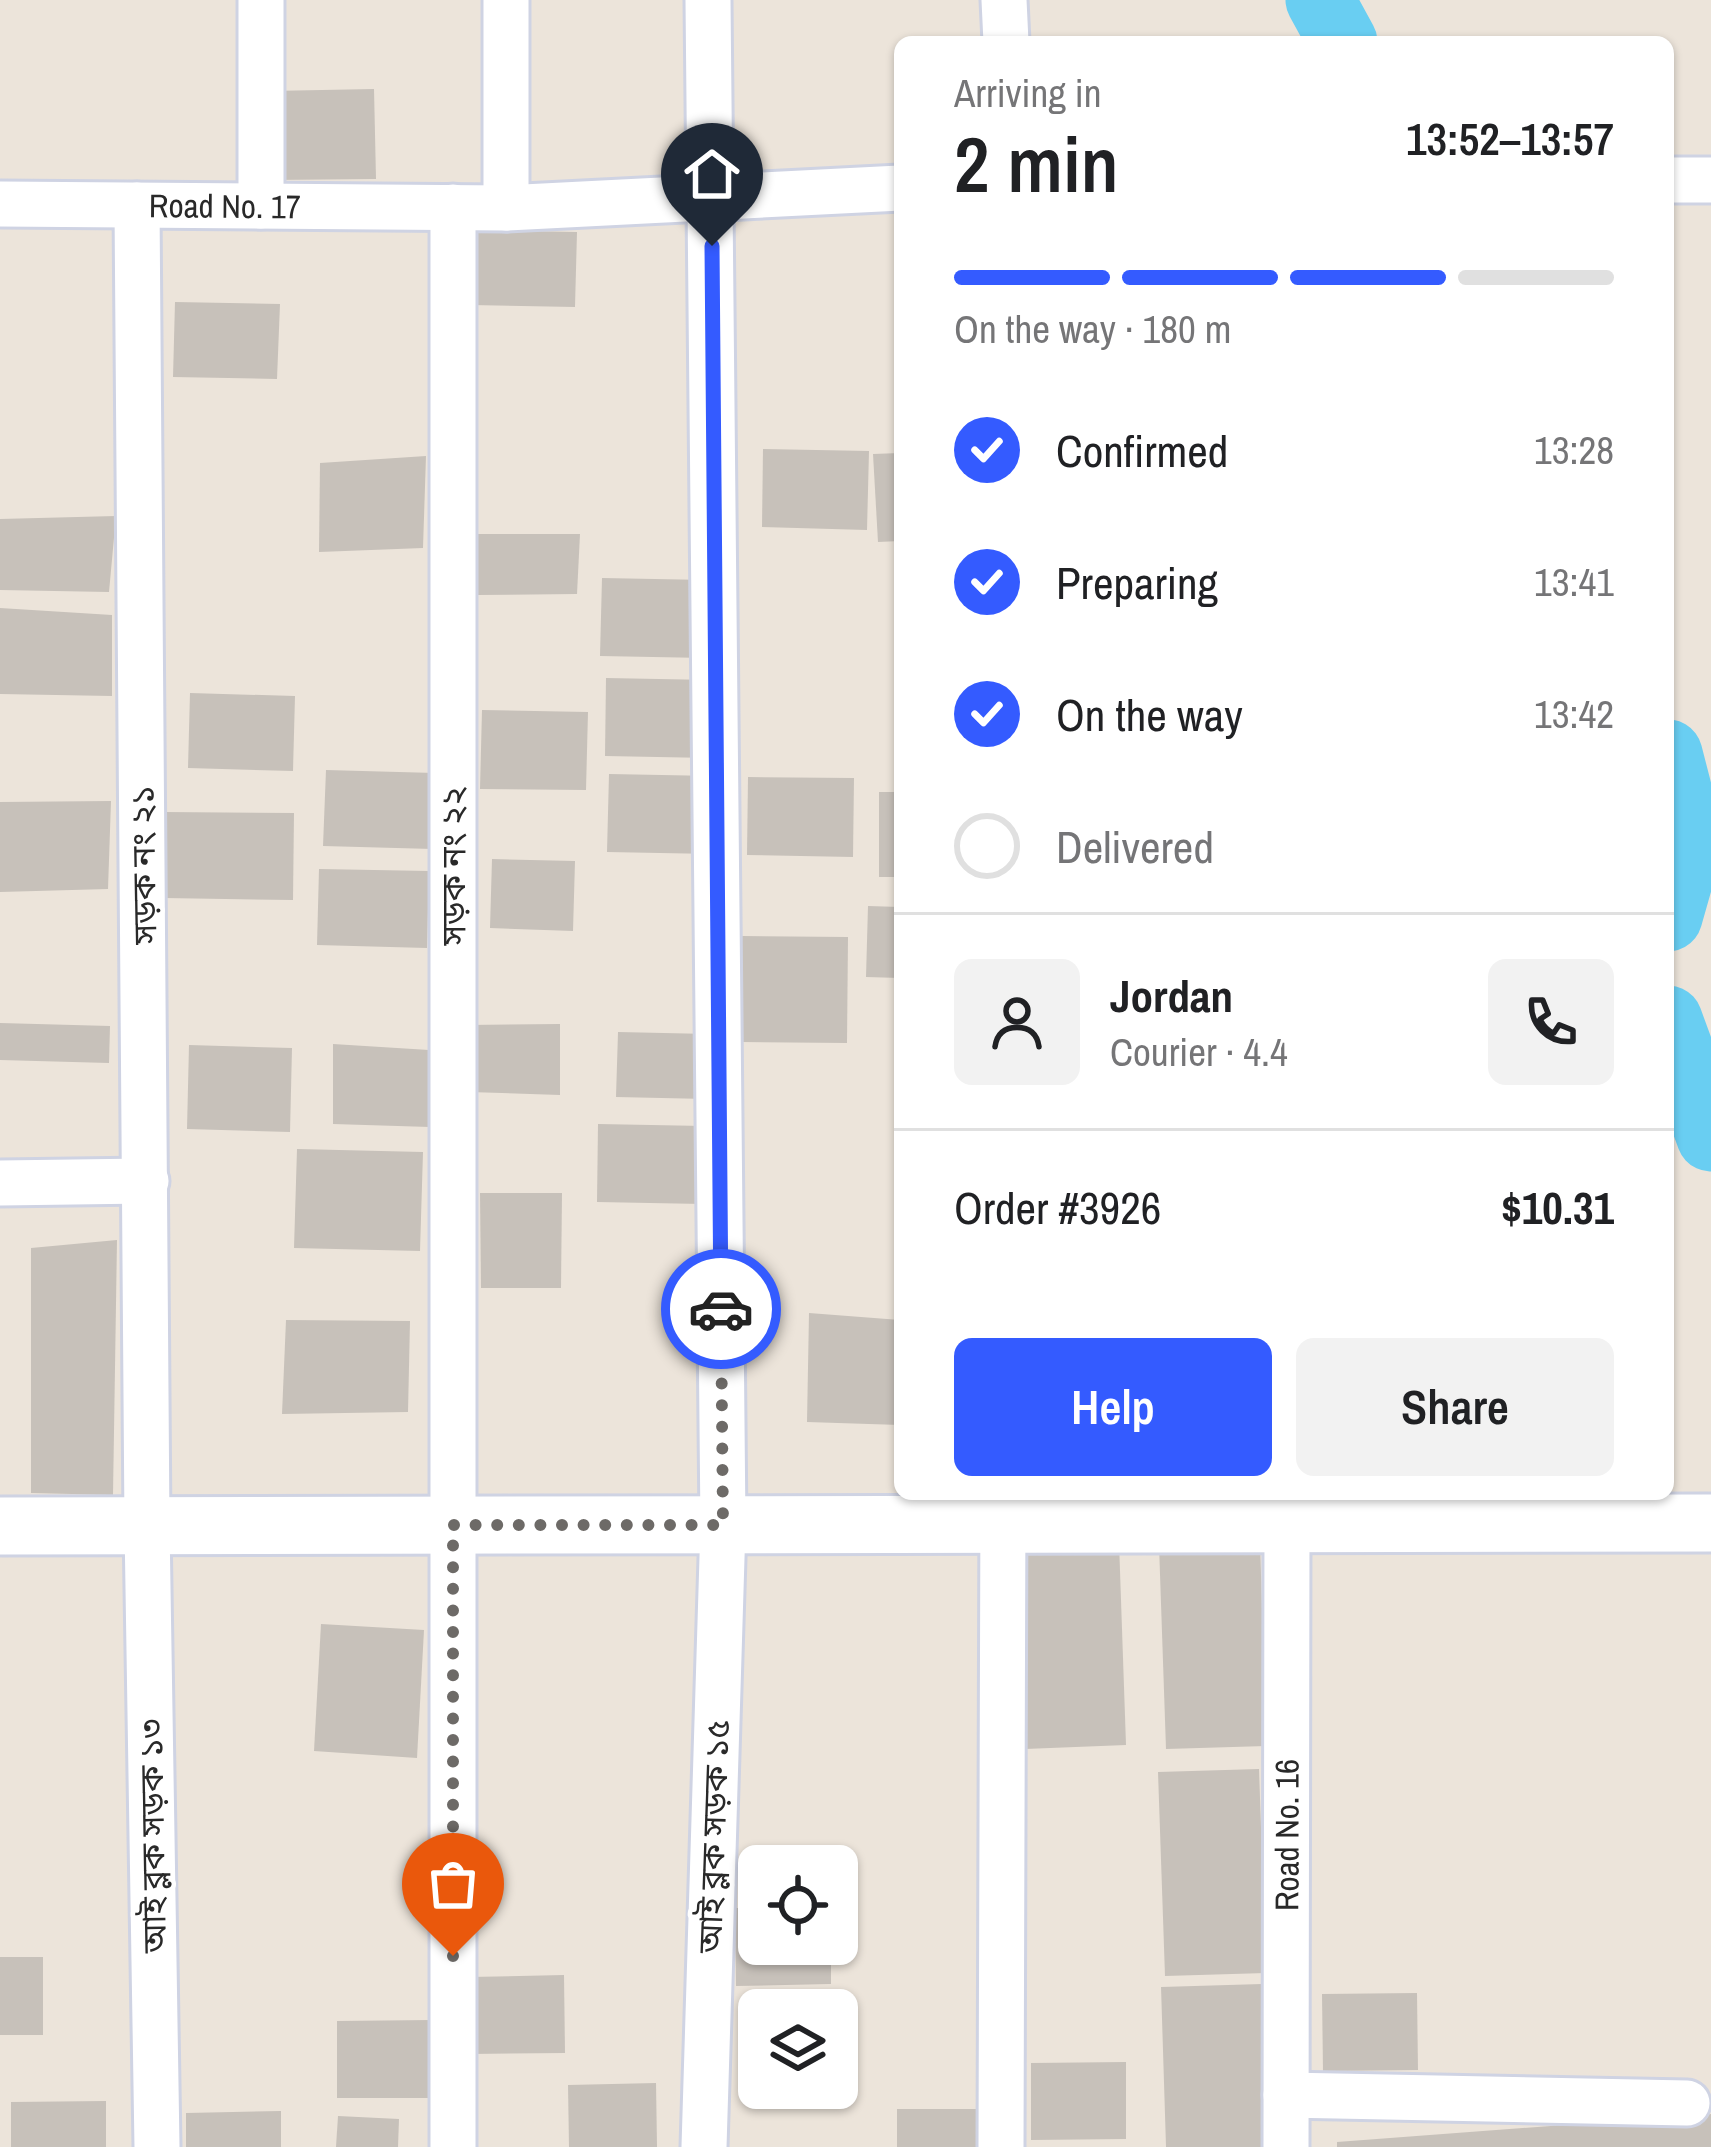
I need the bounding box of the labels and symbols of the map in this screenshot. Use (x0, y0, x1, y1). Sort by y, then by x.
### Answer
pin (661, 123, 763, 246)
street label: Road No. 17 (149, 183, 301, 228)
street label: সড়ক নং ২১ (120, 785, 166, 946)
street label: সড়ক নং ২২ (431, 786, 475, 947)
courier (661, 1249, 781, 1369)
street label: আই ব্লক সড়ক ১৫ (687, 1718, 739, 1955)
street label: আই ব্লক সড়ক ১৩ (128, 1719, 176, 1954)
street label: Road No. 16 (1264, 1759, 1309, 1911)
pin (402, 1833, 504, 1956)

